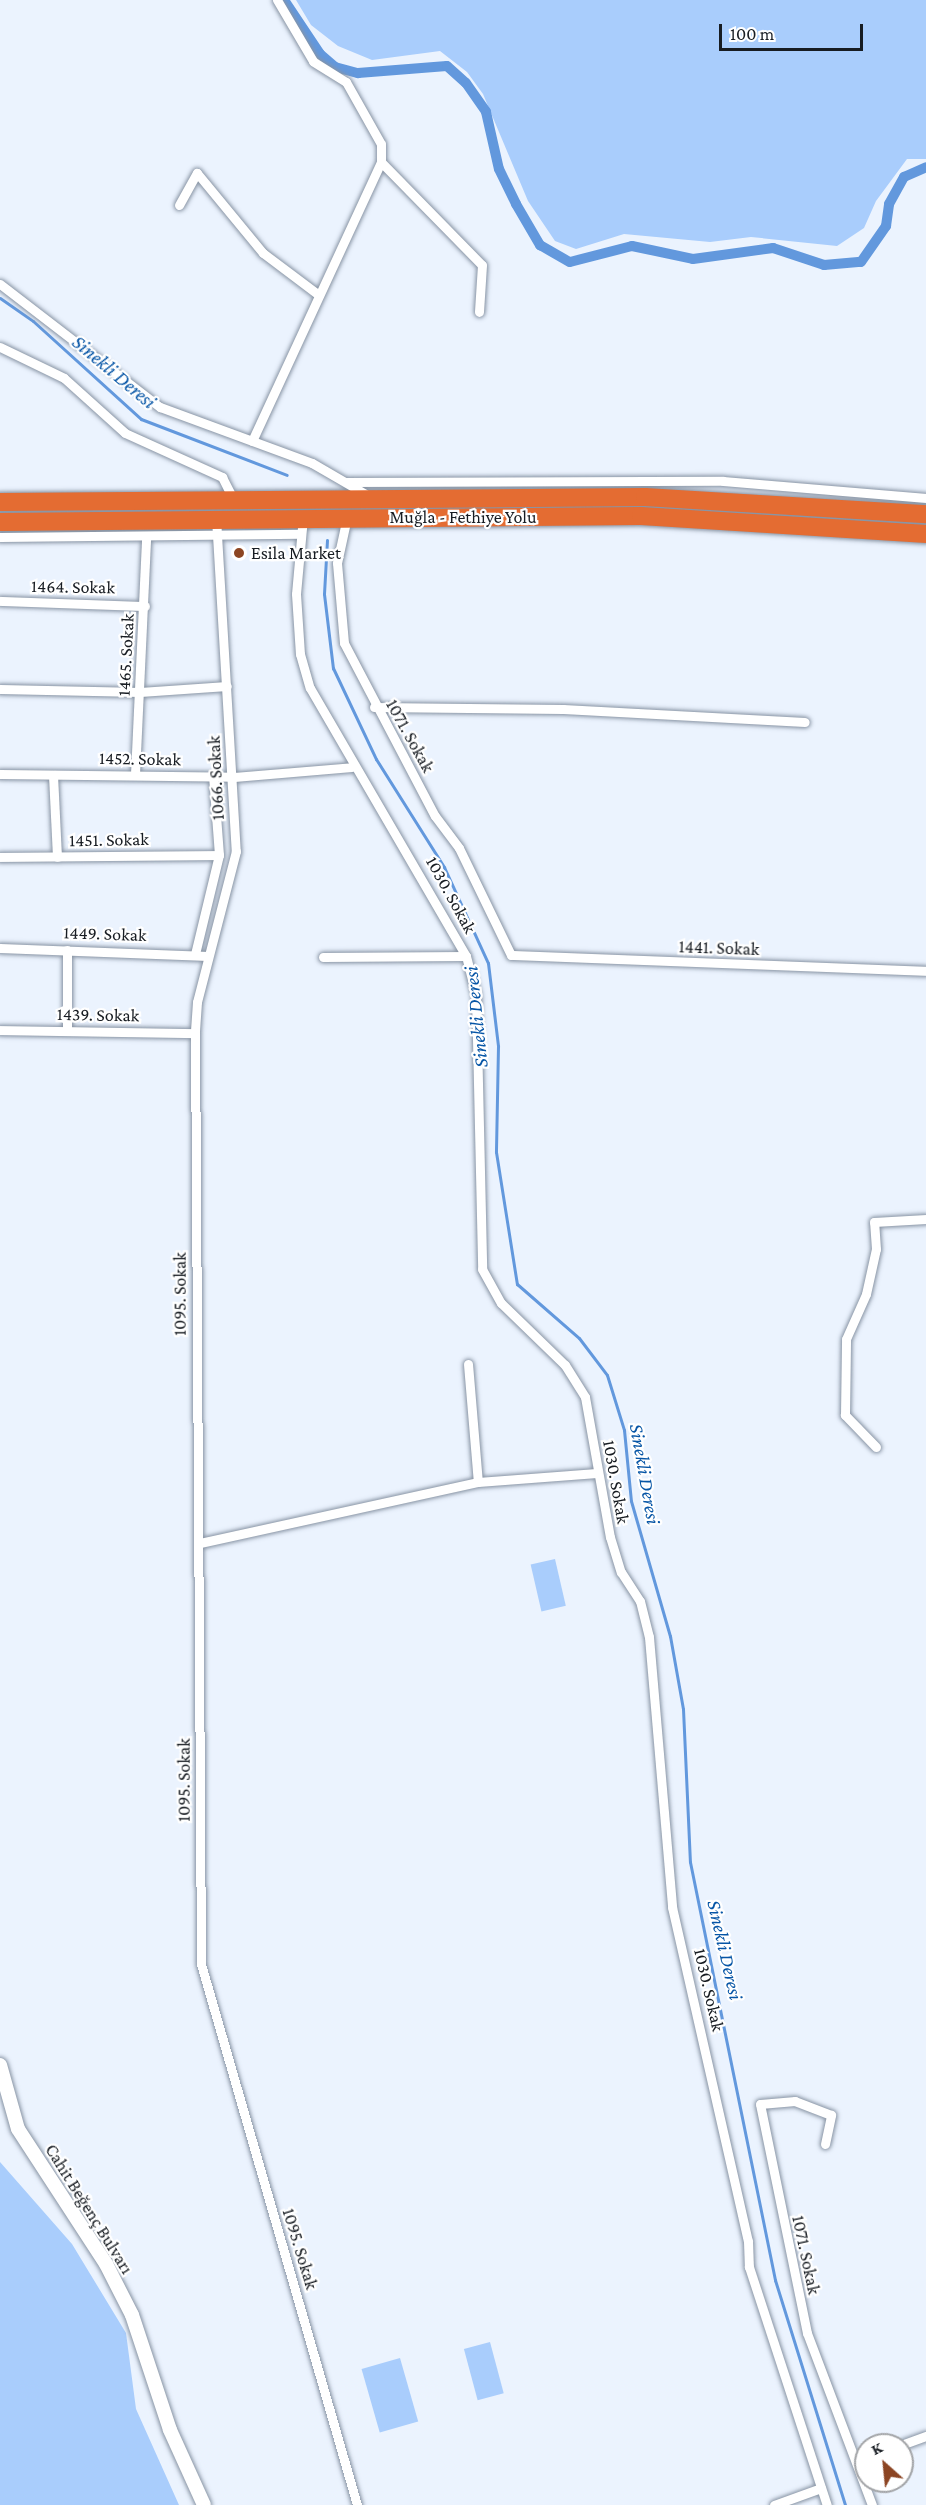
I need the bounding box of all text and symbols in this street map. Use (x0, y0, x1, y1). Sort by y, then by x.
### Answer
scale bar (722, 12, 866, 50)
text: 100 m (730, 24, 774, 44)
water label: Sinekli Deresi (67, 330, 161, 414)
street label: Muğla - Fethiye Yolu (389, 506, 537, 528)
place label: Esila Market (251, 542, 341, 564)
marker: Esila Market (232, 546, 246, 560)
street label: 1464. Sokak (31, 575, 115, 599)
street label: 1465. Sokak (113, 613, 139, 697)
street label: 1071. Sokak (381, 696, 439, 776)
street label: 1066. Sokak (203, 735, 229, 821)
street label: 1452. Sokak (99, 747, 181, 771)
street label: 1451. Sokak (69, 829, 149, 851)
street label: 1030. Sokak (421, 853, 481, 937)
street label: 1449. Sokak (63, 922, 147, 946)
street label: 1441. Sokak (678, 936, 760, 960)
water label: Sinekli Deresi (459, 965, 493, 1069)
street label: 1439. Sokak (57, 1003, 139, 1027)
street label: 1095. Sokak (169, 1252, 191, 1336)
water label: Sinekli Deresi (624, 1422, 666, 1526)
street label: 1030. Sokak (598, 1439, 634, 1525)
street label: 1095. Sokak (173, 1738, 195, 1822)
water label: Sinekli Deresi (702, 1898, 748, 2002)
street label: 1030. Sokak (689, 1946, 729, 2034)
street label: Cahit Beğenç Bulvarı (40, 2140, 138, 2278)
street label: 1095. Sokak (277, 2206, 323, 2292)
street label: 1071. Sokak (787, 2214, 825, 2296)
north arrow (854, 2433, 914, 2493)
text: K (868, 2438, 885, 2458)

